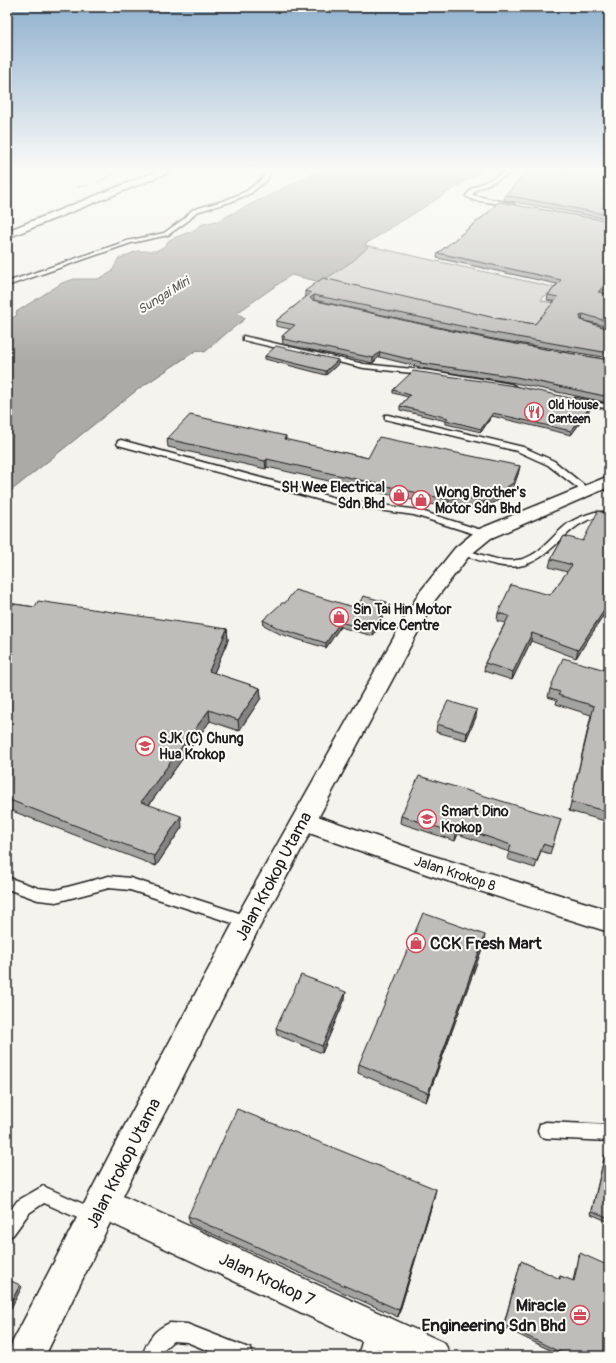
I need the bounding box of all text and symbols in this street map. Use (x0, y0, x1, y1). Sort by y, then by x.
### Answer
water label: Sungai Miri (135, 272, 195, 318)
place label: Old House Canteen (548, 398, 599, 427)
restaurant icon: Old House Canteen (523, 401, 545, 423)
place label: SH Wee Electrical Sdn Bhd (281, 479, 385, 512)
shop icon: SH Wee Electrical Sdn Bhd (388, 484, 410, 506)
place label: Wong Brother's Motor Sdn Bhd (435, 484, 526, 517)
shop icon: Wong Brother's Motor Sdn Bhd (410, 489, 432, 511)
place label: Sin Tai Hin Motor Service Centre (353, 601, 452, 634)
shop icon: Sin Tai Hin Motor Service Centre (328, 606, 350, 628)
place label: SJK (C) Chung Hua Krokop (159, 730, 244, 763)
school or university icon: SJK (C) Chung Hua Krokop (134, 735, 156, 757)
place label: Smart Dino Krokop (441, 803, 509, 836)
street label: Jalan Krokop Utama (231, 808, 316, 944)
school or university icon: Smart Dino Krokop (416, 808, 438, 830)
street label: Jalan Krokop 8 (412, 852, 498, 895)
shop icon: CCK Fresh Mart (405, 932, 427, 954)
place label: CCK Fresh Mart (430, 933, 543, 954)
street label: Jalan Krokop Utama (82, 1095, 165, 1232)
street label: Jalan Krokop 7 (216, 1248, 318, 1311)
place label: Miracle Engineering Sdn Bhd (421, 1295, 567, 1336)
office icon: Miracle Engineering Sdn Bhd (569, 1304, 591, 1326)

